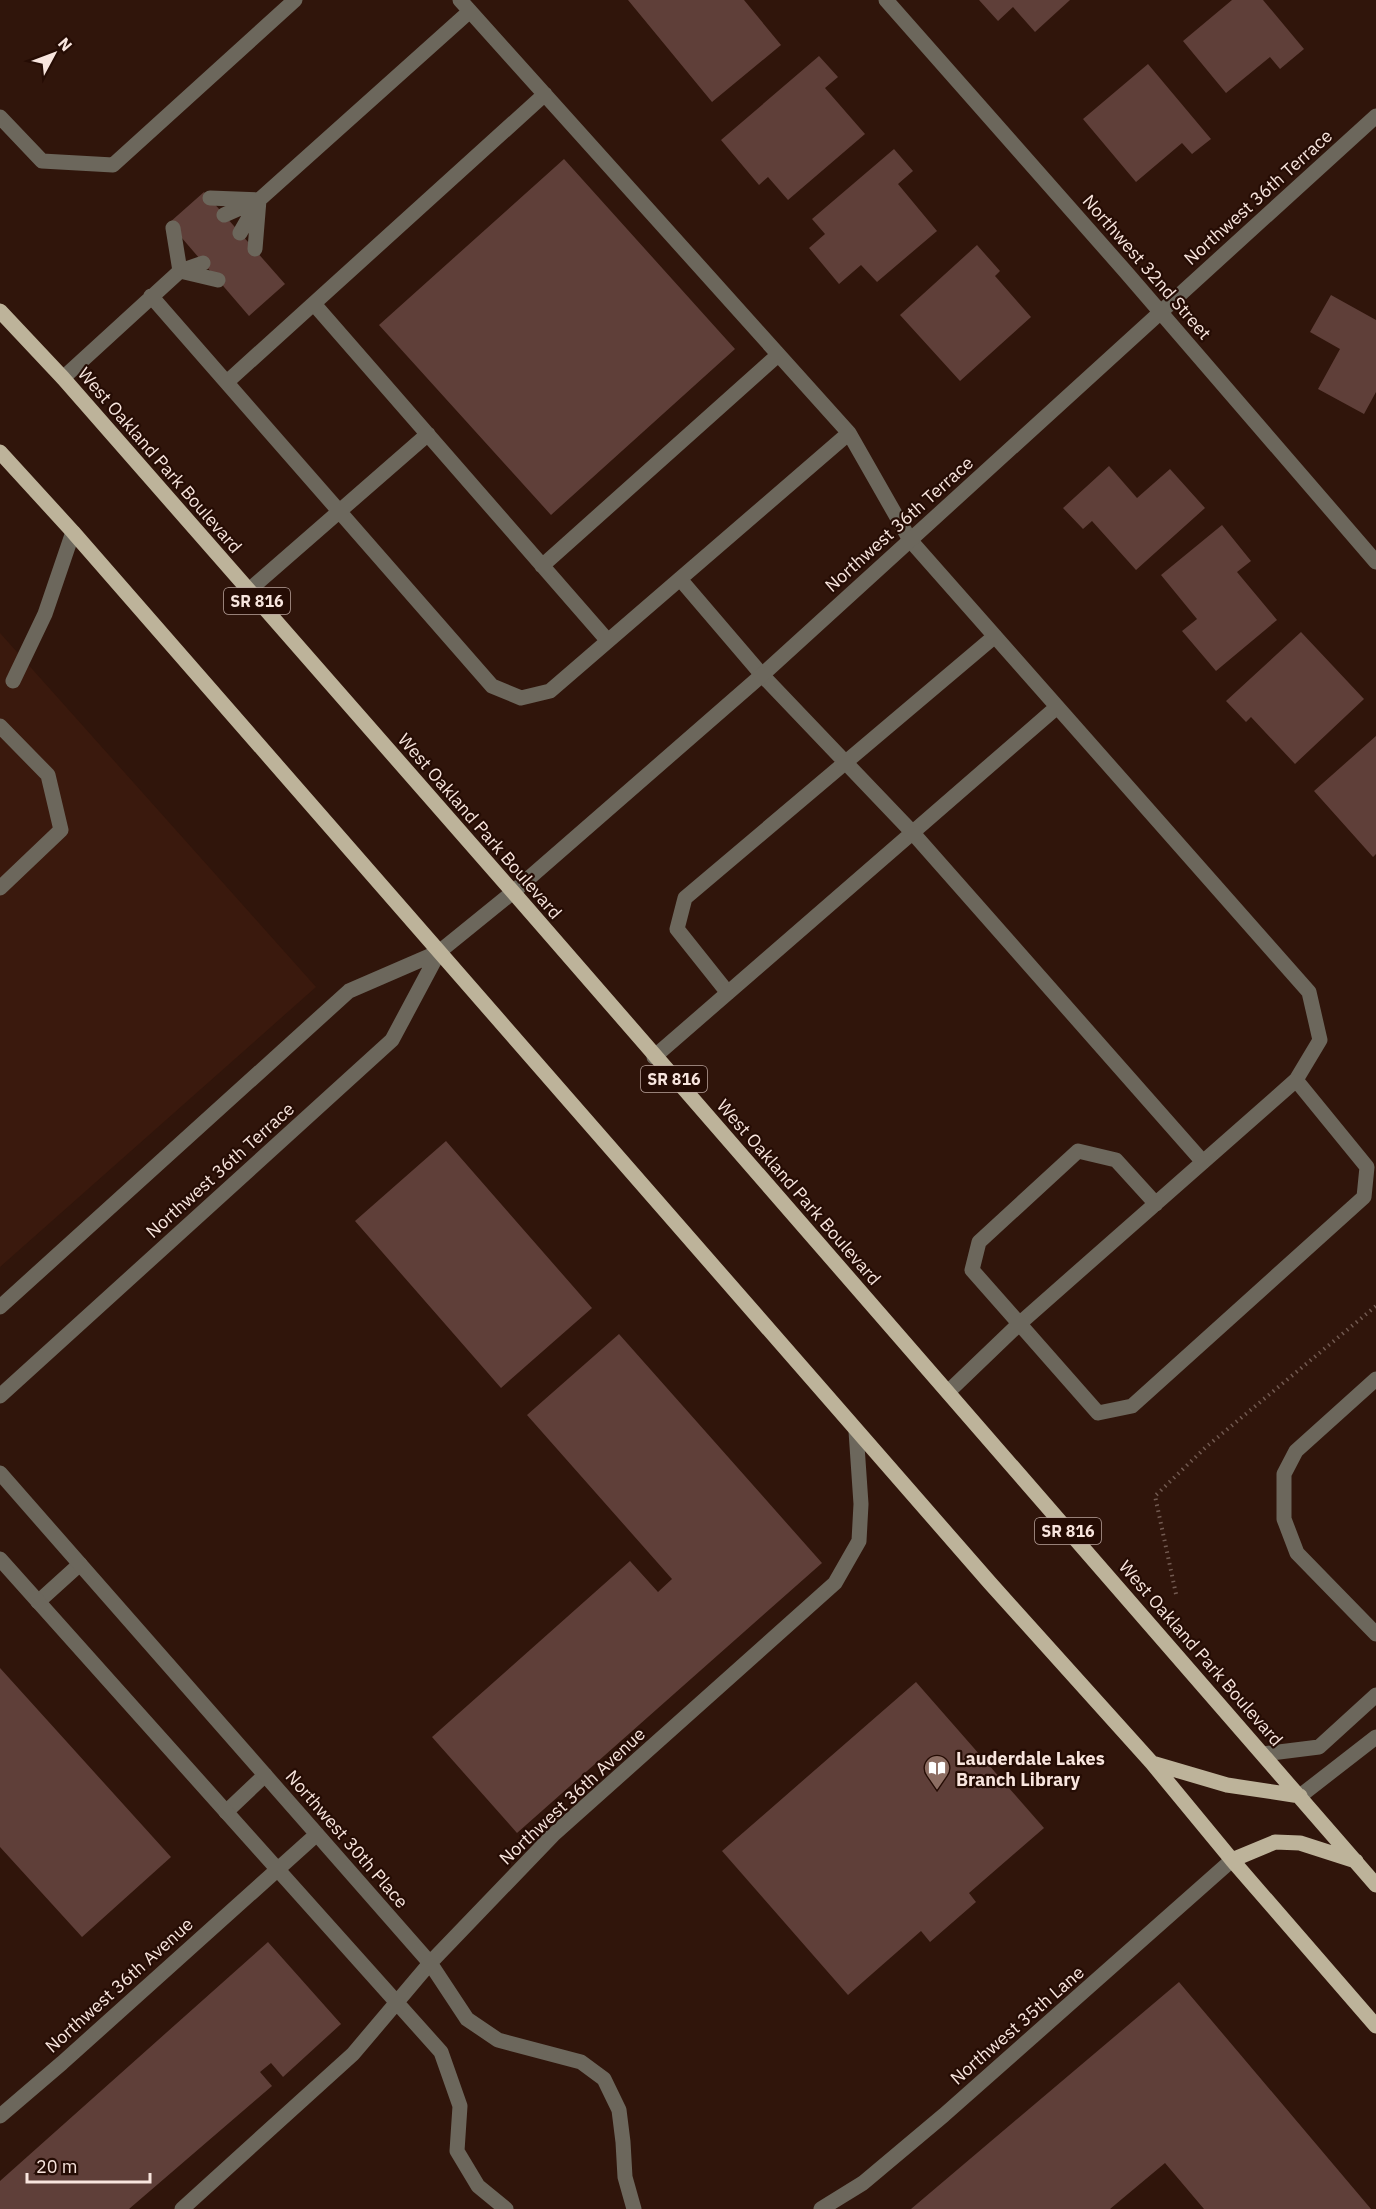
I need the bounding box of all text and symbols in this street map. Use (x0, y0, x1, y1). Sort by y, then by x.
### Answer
north arrow (24, 24, 84, 84)
text: N (54, 33, 77, 55)
street label: Northwest 36th Terrace (1179, 124, 1337, 270)
street label: Northwest 32nd Street (1078, 190, 1216, 344)
street label: West Oakland Park Boulevard (73, 362, 247, 558)
street label: Northwest 36th Terrace (820, 451, 978, 597)
road number: SR 816 (224, 588, 290, 614)
street label: West Oakland Park Boulevard (393, 728, 567, 924)
road number: SR 816 (641, 1066, 707, 1092)
street label: West Oakland Park Boulevard (712, 1094, 886, 1290)
street label: Northwest 36th Terrace (141, 1097, 299, 1243)
road number: SR 816 (1035, 1518, 1101, 1544)
street label: West Oakland Park Boulevard (1114, 1555, 1288, 1751)
street label: Northwest 36th Avenue (494, 1722, 650, 1870)
place label: Lauderdale Lakes Branch Library (956, 1747, 1105, 1791)
library icon: Lauderdale Lakes Branch Library (922, 1753, 952, 1791)
street label: Northwest 30th Place (281, 1765, 413, 1913)
street label: Northwest 36th Avenue (40, 1912, 198, 2058)
street label: Northwest 35th Lane (945, 1961, 1089, 2089)
scale bar (27, 2146, 150, 2184)
text: 20 m (36, 2155, 78, 2178)

